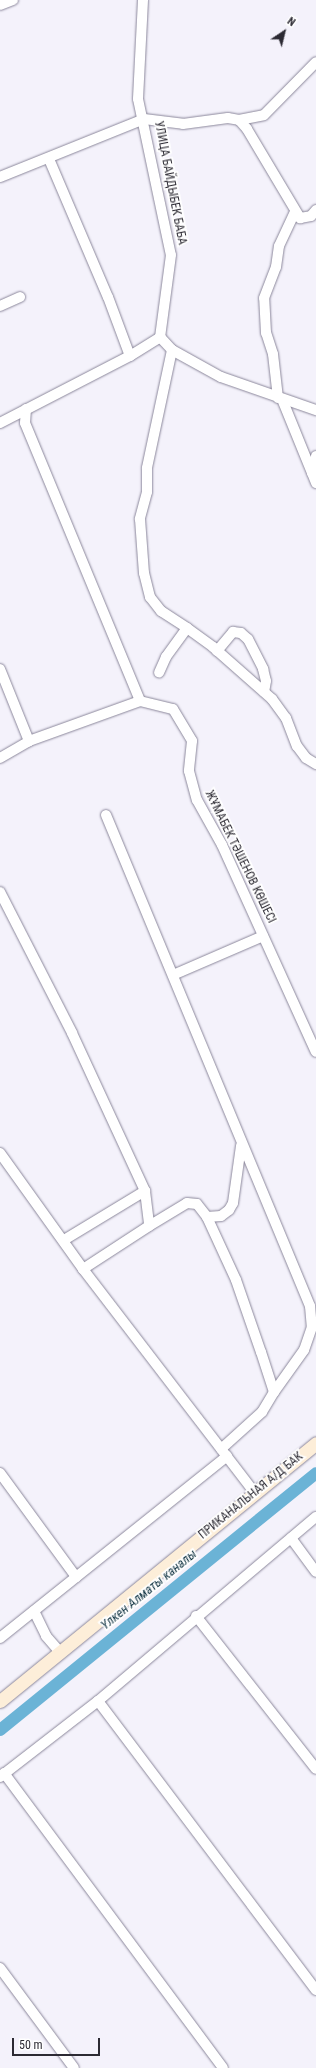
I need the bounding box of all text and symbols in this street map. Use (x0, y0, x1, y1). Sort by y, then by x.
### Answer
north arrow (264, 12, 304, 52)
text: N (285, 15, 298, 29)
street label: УЛИЦА БАЙДЫБЕК БАБА (151, 120, 189, 246)
street label: ЖҰМАБЕК ТӘШЕНОВ КӨШЕСІ (202, 788, 278, 926)
street label: ПРИКАНАЛЬНАЯ А/Д БАК (196, 1449, 306, 1543)
water label: Үлкен Алматы каналы (98, 1547, 200, 1633)
scale bar (14, 2030, 102, 2056)
text: 50 m (19, 2038, 43, 2052)

